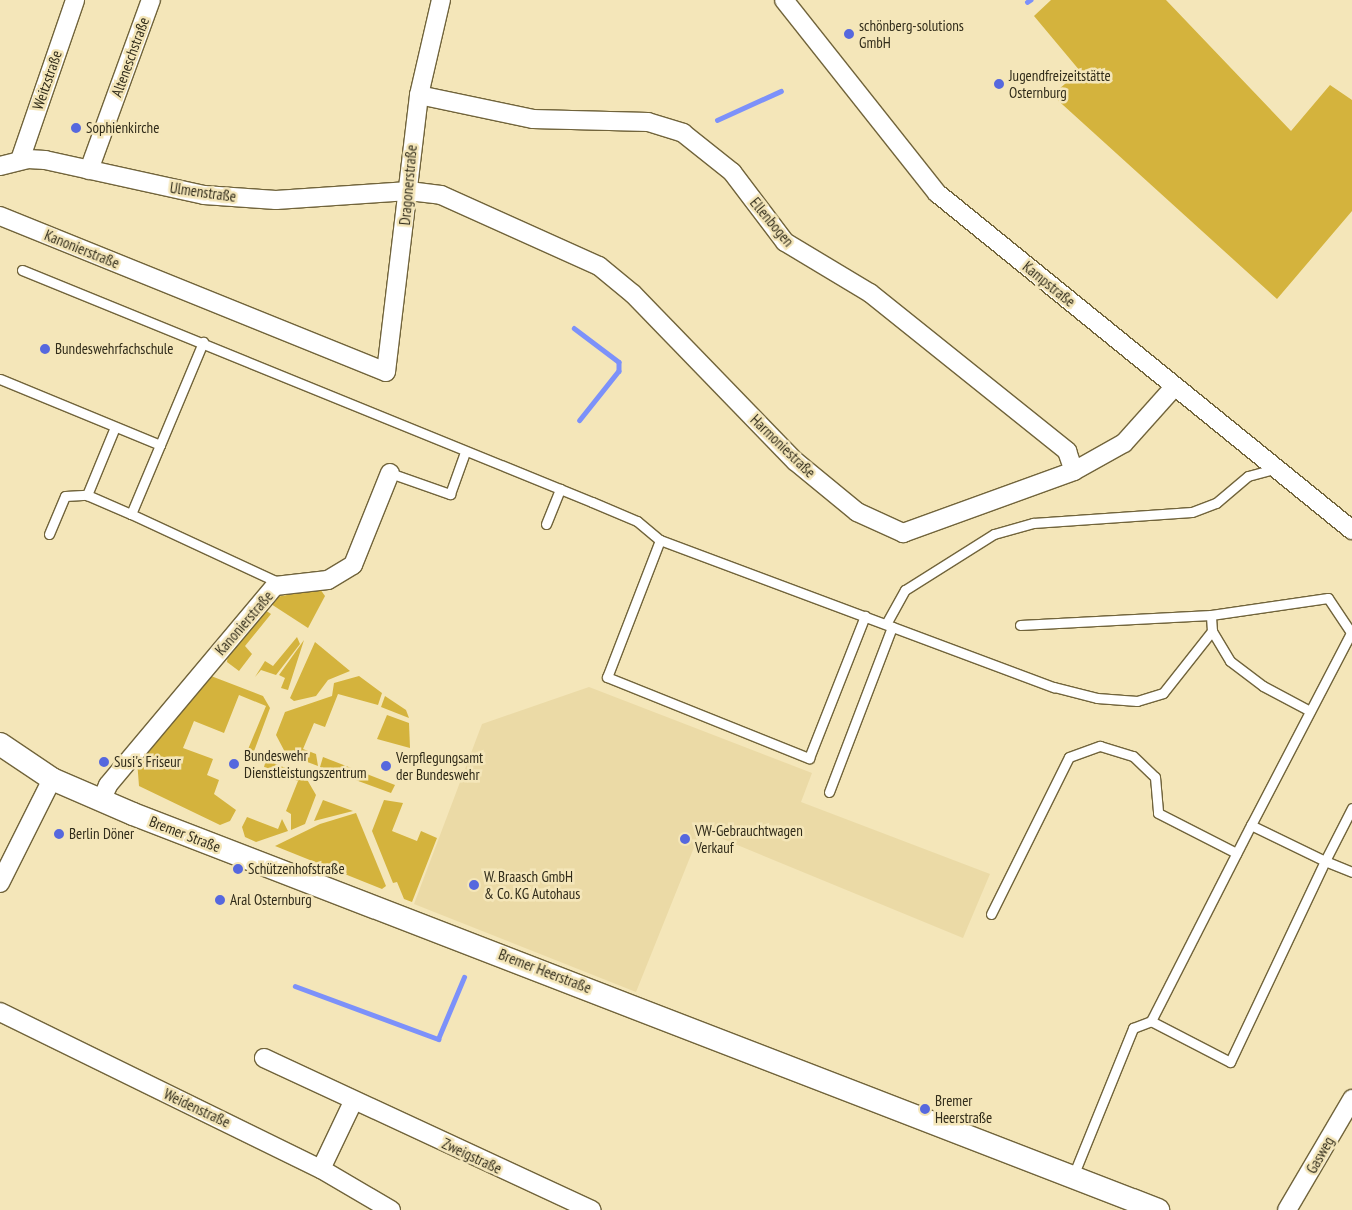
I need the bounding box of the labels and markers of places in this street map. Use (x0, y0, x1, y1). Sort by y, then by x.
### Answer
place label: schönberg-solutions GmbH (859, 16, 964, 51)
marker: schönberg-solutions GmbH (843, 28, 855, 40)
place label: Jugendfreizeitstätte Osternburg (1009, 66, 1111, 101)
marker: Jugendfreizeitstätte Osternburg (993, 78, 1005, 90)
place label: Sophienkirche (86, 119, 159, 137)
marker: Sophienkirche (70, 122, 82, 134)
place label: Bundeswehrfachschule (55, 340, 174, 358)
marker: Bundeswehrfachschule (39, 343, 51, 355)
place label: Bundeswehr Dienstleistungszentrum (244, 746, 366, 781)
place label: Verpflegungsamt der Bundeswehr (396, 748, 483, 783)
place label: Susi's Friseur (114, 753, 181, 771)
marker: Susi's Friseur (98, 756, 110, 768)
marker: Bundeswehr Dienstleistungszentrum (228, 758, 240, 770)
marker: Verpflegungsamt der Bundeswehr (380, 760, 392, 772)
place label: VW-Gebrauchtwagen Verkauf (695, 821, 803, 856)
place label: Berlin Döner (69, 825, 134, 843)
marker: Berlin Döner (53, 828, 65, 840)
marker: VW-Gebrauchtwagen Verkauf (679, 833, 691, 845)
place label: Schützenhofstraße (248, 860, 345, 878)
marker: Schützenhofstraße (232, 863, 244, 875)
place label: W. Braasch GmbH & Co. KG Autohaus (484, 867, 582, 902)
marker: W. Braasch GmbH & Co. KG Autohaus (468, 879, 480, 891)
place label: Aral Osternburg (230, 891, 312, 909)
marker: Aral Osternburg (214, 894, 226, 906)
place label: Bremer Heerstraße (935, 1091, 992, 1126)
marker: Bremer Heerstraße (919, 1103, 931, 1115)

